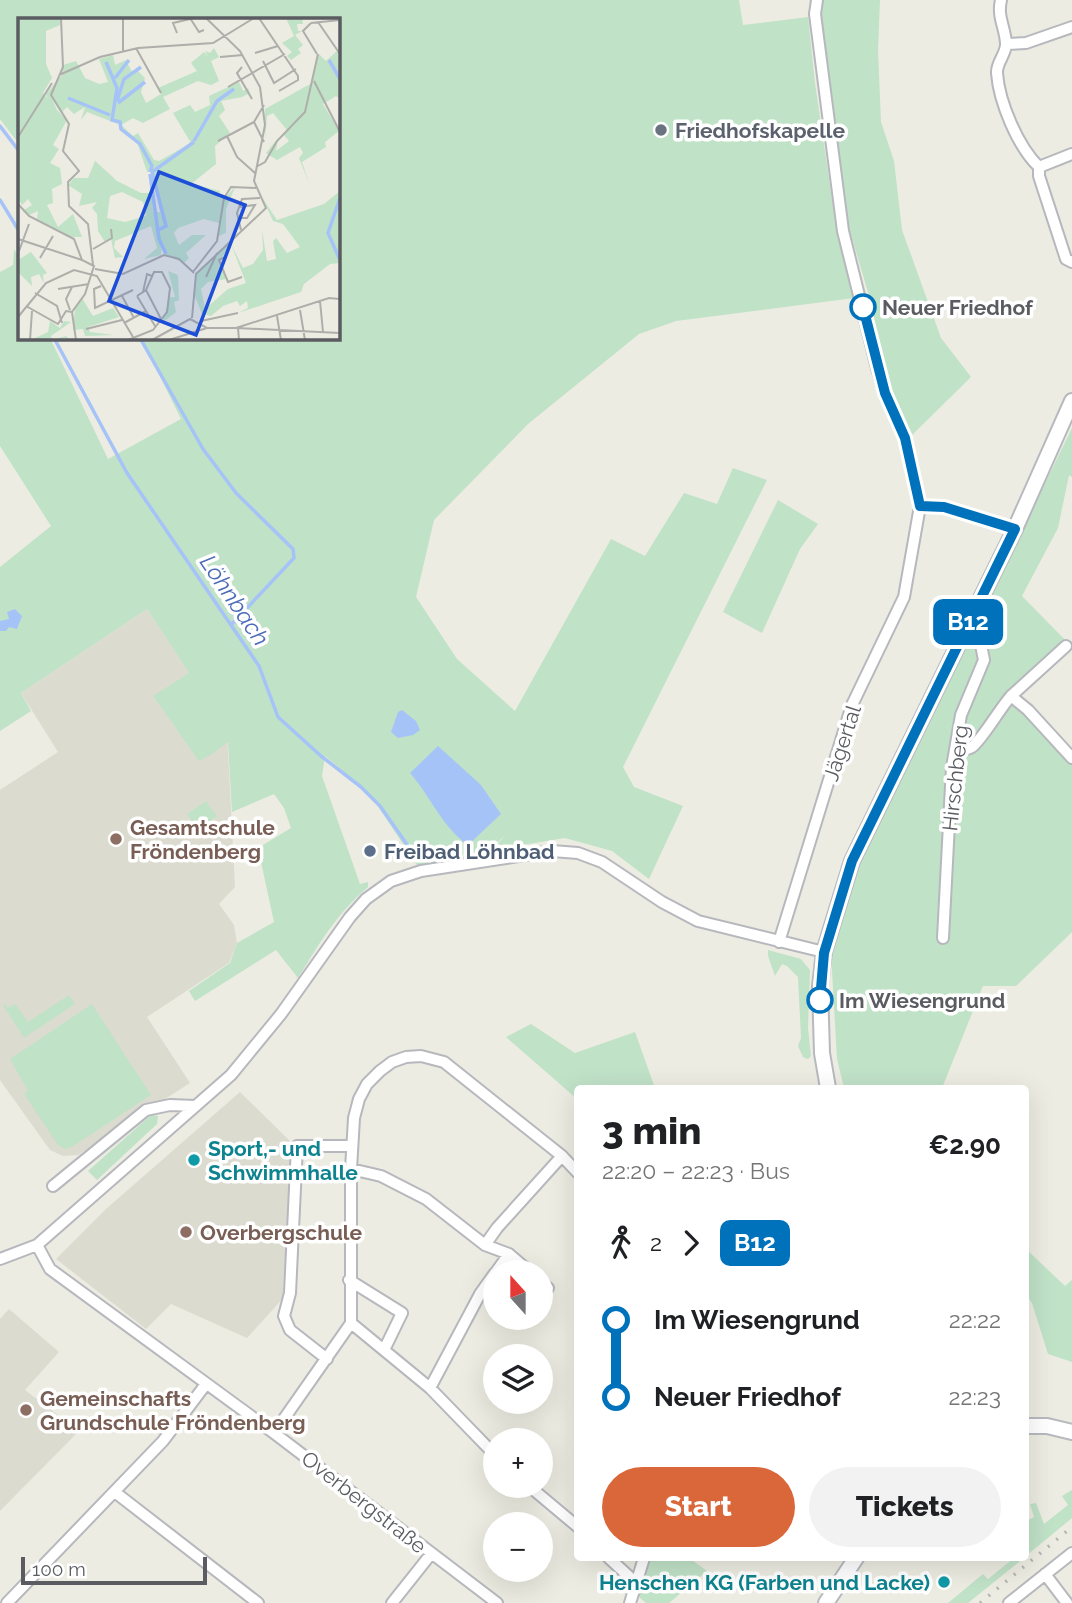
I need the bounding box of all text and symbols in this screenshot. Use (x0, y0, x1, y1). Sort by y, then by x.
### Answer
inset map (18, 18, 340, 340)
place label: Friedhofskapelle (675, 118, 845, 143)
marker: Friedhofskapelle (653, 122, 669, 138)
marker: Neuer Friedhof (850, 294, 876, 320)
place label: Neuer Friedhof (882, 295, 1034, 320)
water label: Löhnbach (195, 550, 275, 650)
line badge: B12 (928, 599, 1008, 645)
text: B12 (947, 607, 989, 636)
street label: Jägertal (818, 702, 866, 784)
street label: Hirschberg (937, 724, 973, 832)
place label: Gesamtschule Fröndenberg (130, 815, 275, 864)
marker: Gesamtschule Fröndenberg (108, 831, 124, 847)
place label: Freibad Löhnbad (384, 839, 555, 864)
marker: Freibad Löhnbad (362, 843, 378, 859)
marker: Im Wiesengrund (807, 987, 833, 1013)
place label: Im Wiesengrund (839, 988, 1005, 1013)
text: 3 min (602, 1108, 702, 1153)
text: €2.90 (928, 1130, 1001, 1160)
place label: Sport,- und Schwimmhalle (208, 1136, 358, 1185)
marker: Sport,- und Schwimmhalle (186, 1152, 202, 1168)
text: 22:20 – 22:23 · Bus (602, 1157, 790, 1184)
place label: Overbergschule (200, 1220, 363, 1245)
marker: Overbergschule (178, 1224, 194, 1240)
icon: walk (602, 1224, 640, 1262)
icon: forward (672, 1224, 710, 1262)
text: B12 (734, 1228, 776, 1257)
text: 2 (650, 1229, 662, 1256)
north arrow (483, 1260, 553, 1330)
map controls (483, 1260, 553, 1582)
text: Im Wiesengrund (654, 1305, 860, 1335)
text: 22:22 (949, 1306, 1001, 1333)
button: layers (483, 1344, 553, 1414)
text: Neuer Friedhof (654, 1382, 841, 1412)
text: 22:23 (948, 1383, 1001, 1410)
place label: Gemeinschafts Grundschule Fröndenberg (40, 1386, 306, 1435)
marker: Gemeinschafts Grundschule Fröndenberg (18, 1402, 34, 1418)
button: + (483, 1428, 553, 1498)
street label: Overbergstraße (297, 1446, 431, 1558)
button: Start (602, 1467, 795, 1547)
button: Tickets (809, 1467, 1001, 1547)
button: − (483, 1512, 553, 1582)
scale bar (21, 1554, 206, 1586)
text: 100 m (32, 1558, 86, 1580)
place label: Henschen KG (Farben und Lacke) (599, 1570, 930, 1595)
marker: Henschen KG (Farben und Lacke) (936, 1574, 952, 1590)

